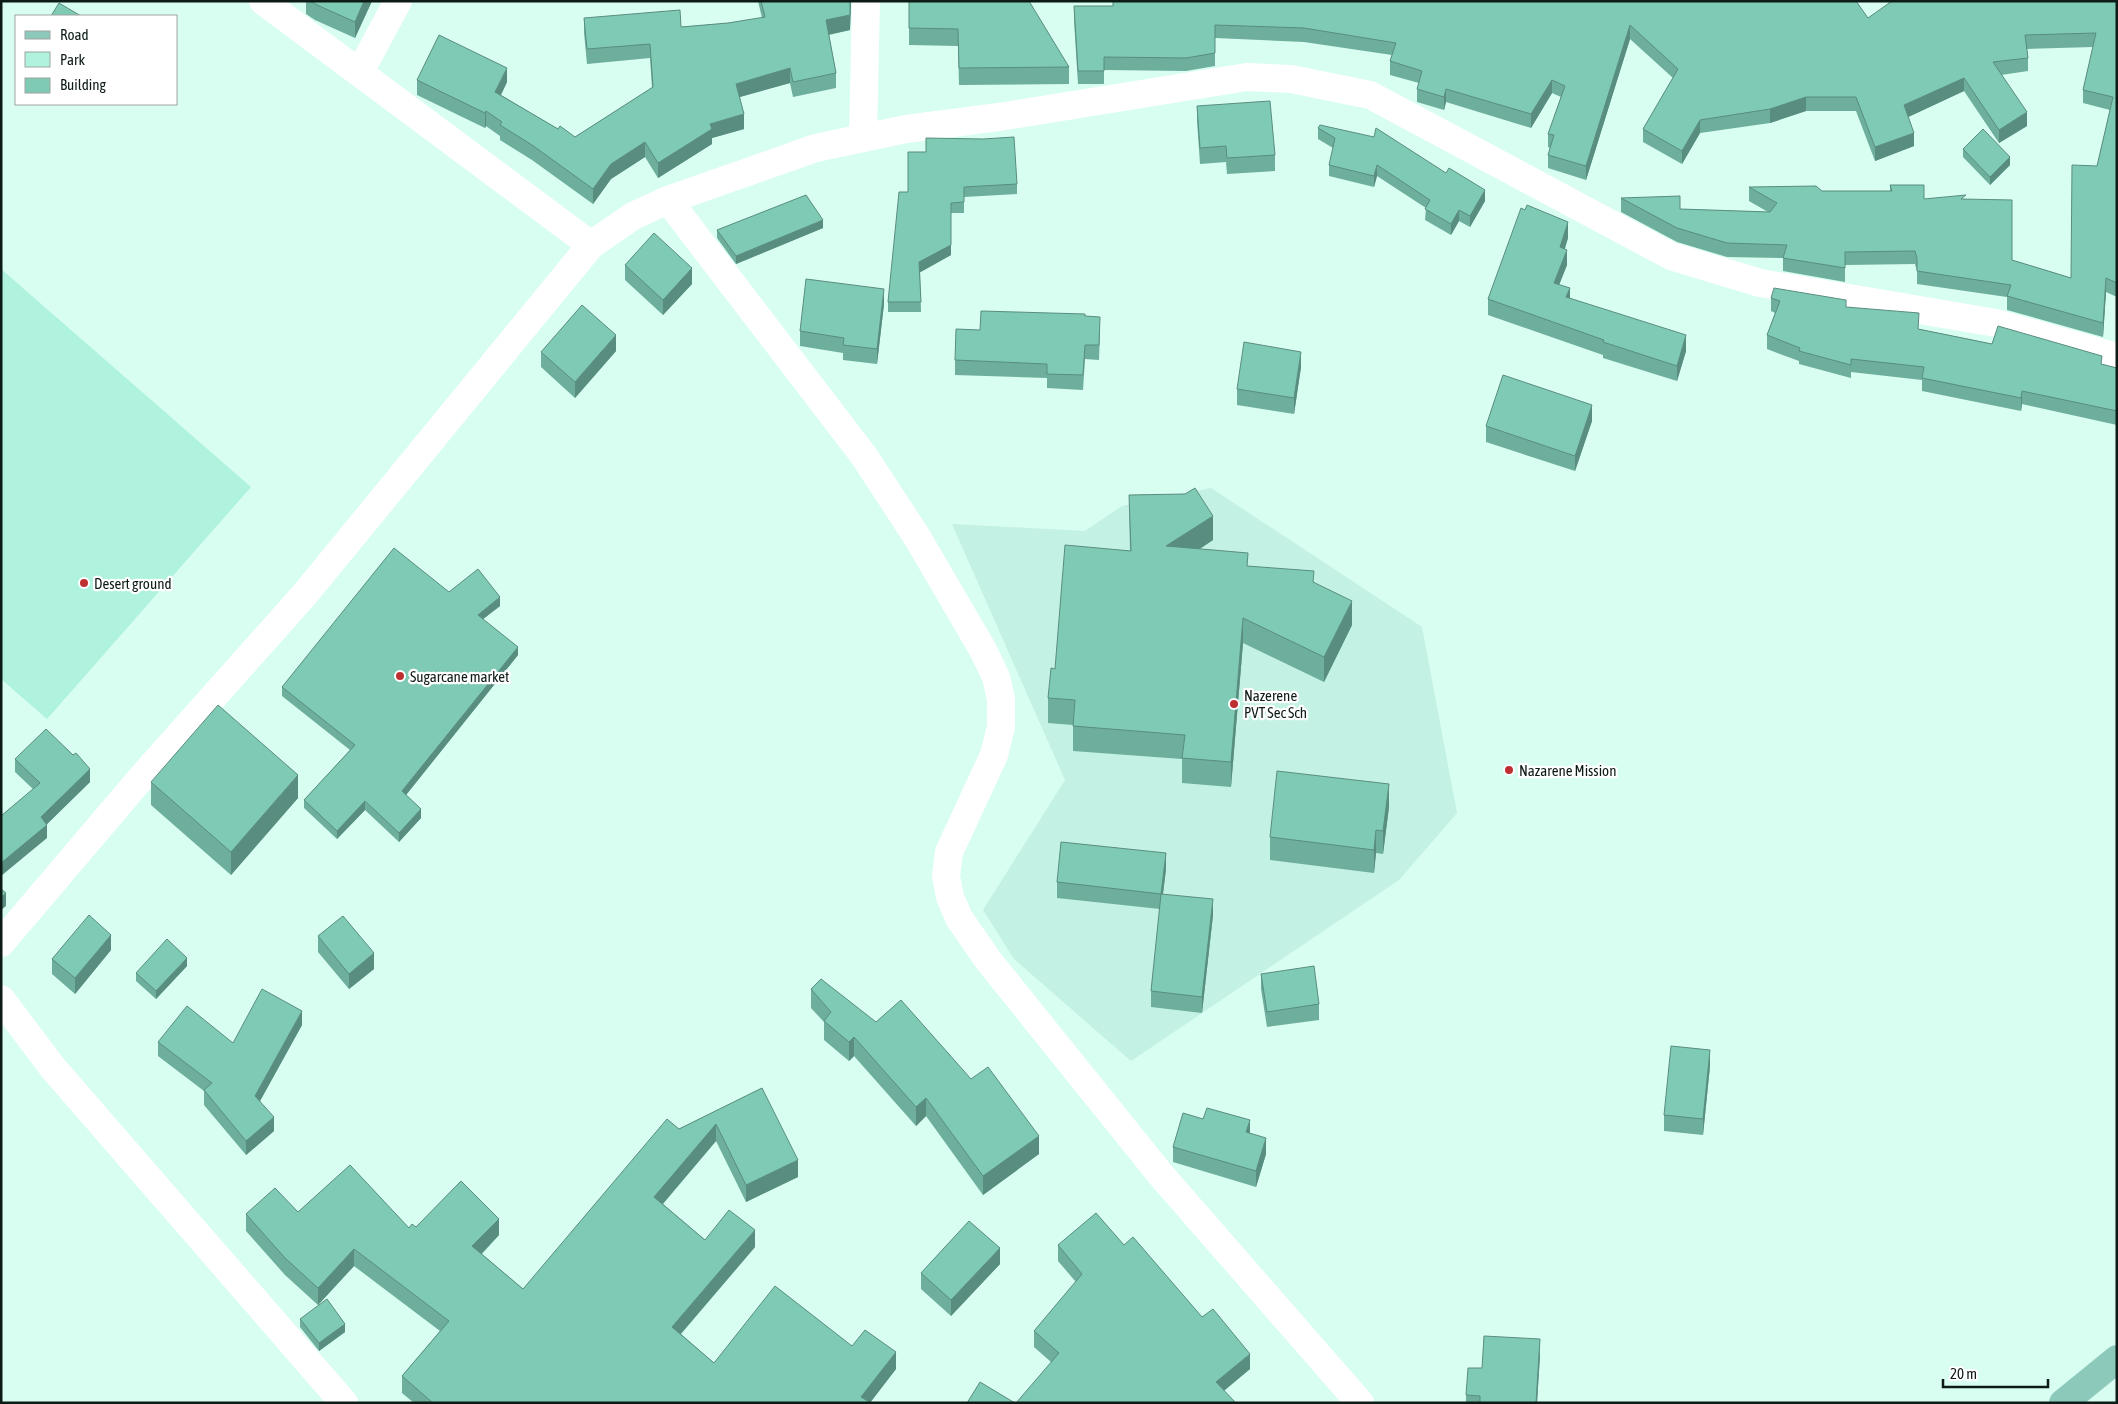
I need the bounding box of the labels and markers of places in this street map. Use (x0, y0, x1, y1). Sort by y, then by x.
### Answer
place label: Desert ground (94, 575, 172, 592)
marker: Desert ground (78, 577, 90, 589)
place label: Sugarcane market (410, 668, 509, 685)
marker: Sugarcane market (394, 670, 406, 682)
place label: Nazerene PVT Sec Sch (1244, 687, 1307, 721)
marker: Nazerene PVT Sec Sch (1228, 698, 1240, 710)
place label: Nazarene Mission (1519, 762, 1616, 779)
marker: Nazarene Mission (1503, 764, 1515, 776)

